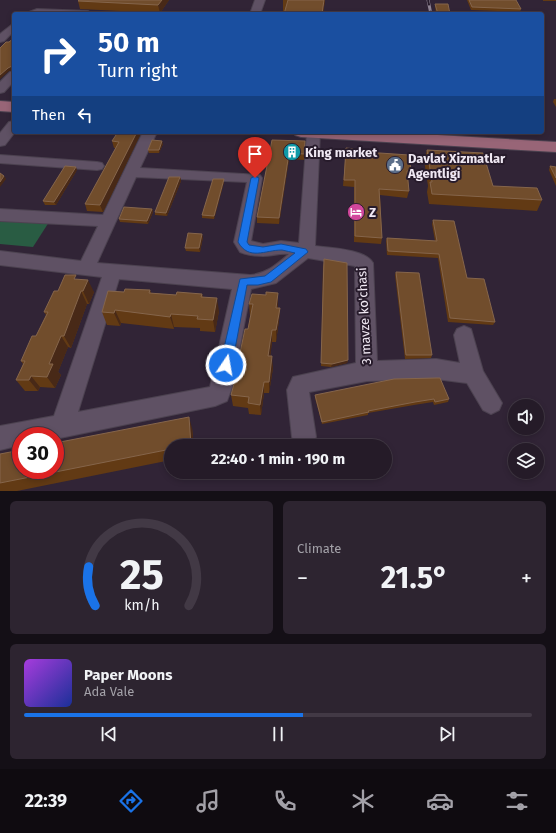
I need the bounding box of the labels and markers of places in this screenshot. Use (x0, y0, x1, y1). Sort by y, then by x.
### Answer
pin (238, 137, 272, 178)
building icon: King market (282, 142, 302, 162)
place label: King market (305, 145, 378, 160)
place label: Davlat Xizmatlar Agentligi (407, 151, 506, 181)
public building icon: Davlat Xizmatlar Agentligi (385, 155, 405, 175)
hotel icon: Z (346, 202, 366, 222)
place label: Z (369, 205, 376, 220)

